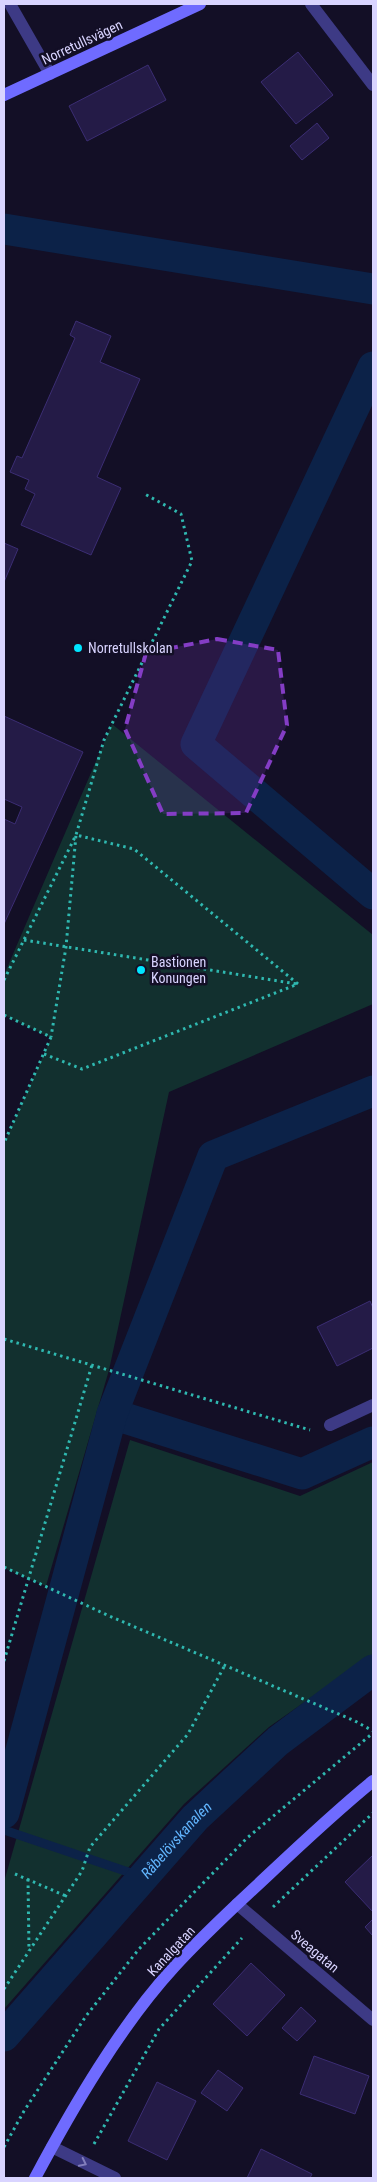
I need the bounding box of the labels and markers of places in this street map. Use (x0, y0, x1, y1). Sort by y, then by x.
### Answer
place label: Norretullskolan (88, 640, 172, 656)
marker: Norretullskolan (72, 642, 84, 654)
place label: Bastionen Konungen (151, 954, 206, 986)
marker: Bastionen Konungen (135, 964, 147, 976)

